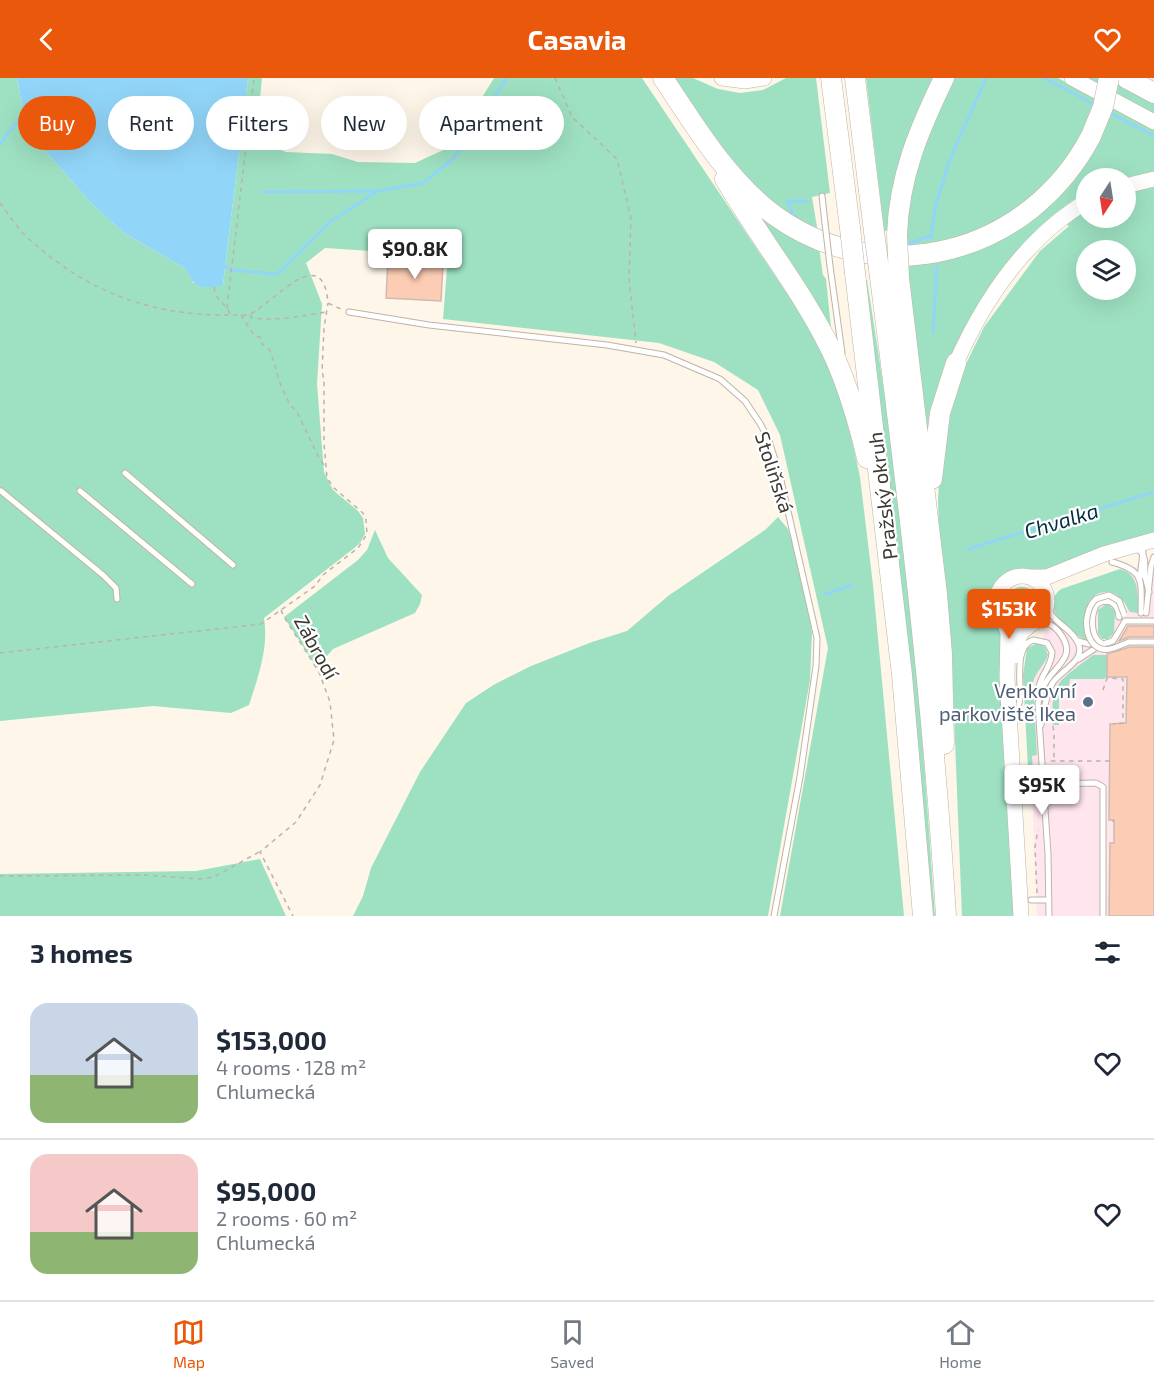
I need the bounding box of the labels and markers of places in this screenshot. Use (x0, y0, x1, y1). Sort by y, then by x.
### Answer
pin: $90.8K (366, 229, 464, 280)
pin: $153K (967, 589, 1051, 640)
place label: Venkovní parkoviště Ikea (939, 678, 1077, 725)
marker: Venkovní parkoviště Ikea (1081, 695, 1095, 709)
pin: $95K (1006, 765, 1078, 816)

